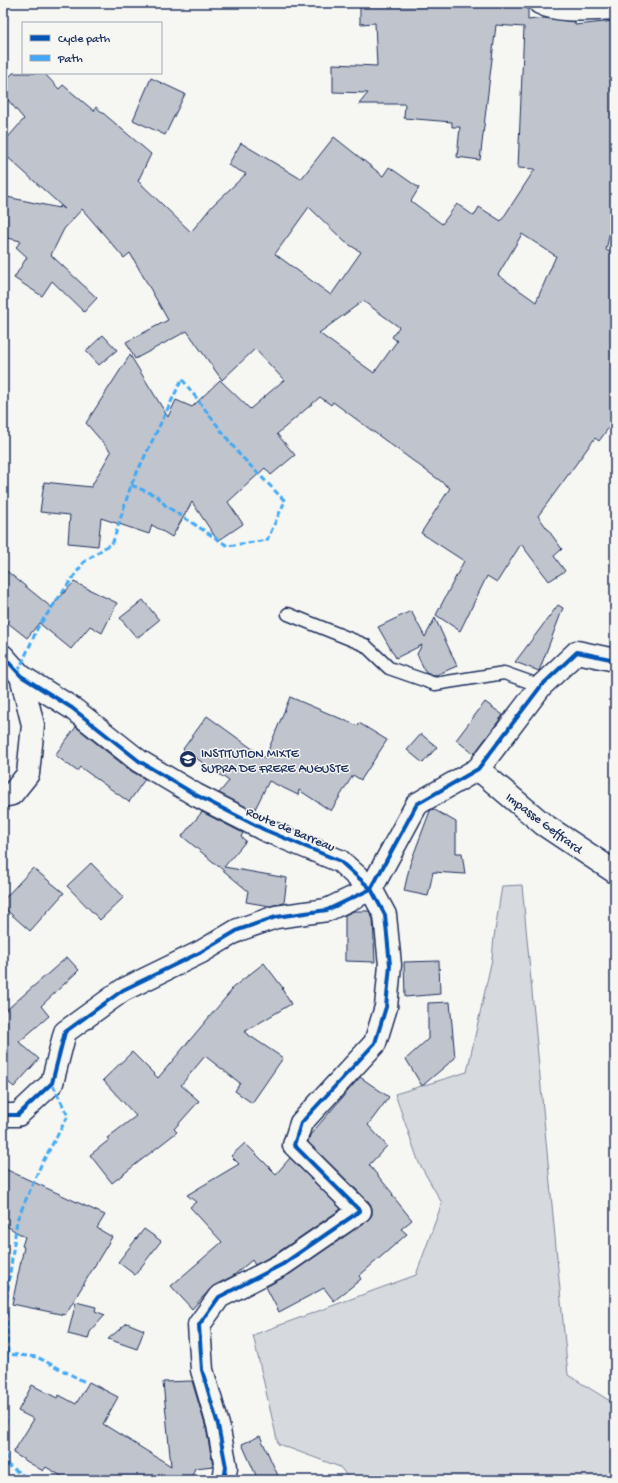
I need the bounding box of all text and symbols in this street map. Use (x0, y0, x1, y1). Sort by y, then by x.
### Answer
legend (22, 22, 162, 74)
text: Cycle path (58, 33, 111, 47)
text: Path (57, 53, 83, 67)
place label: INSTITUTION MIXTE SUPRA DE FRERE AUGUSTE (201, 747, 349, 777)
school or university icon: INSTITUTION MIXTE SUPRA DE FRERE AUGUSTE (178, 749, 198, 769)
street label: Impasse Geffrard (502, 790, 586, 859)
street label: Route de Barreau (243, 805, 337, 856)

